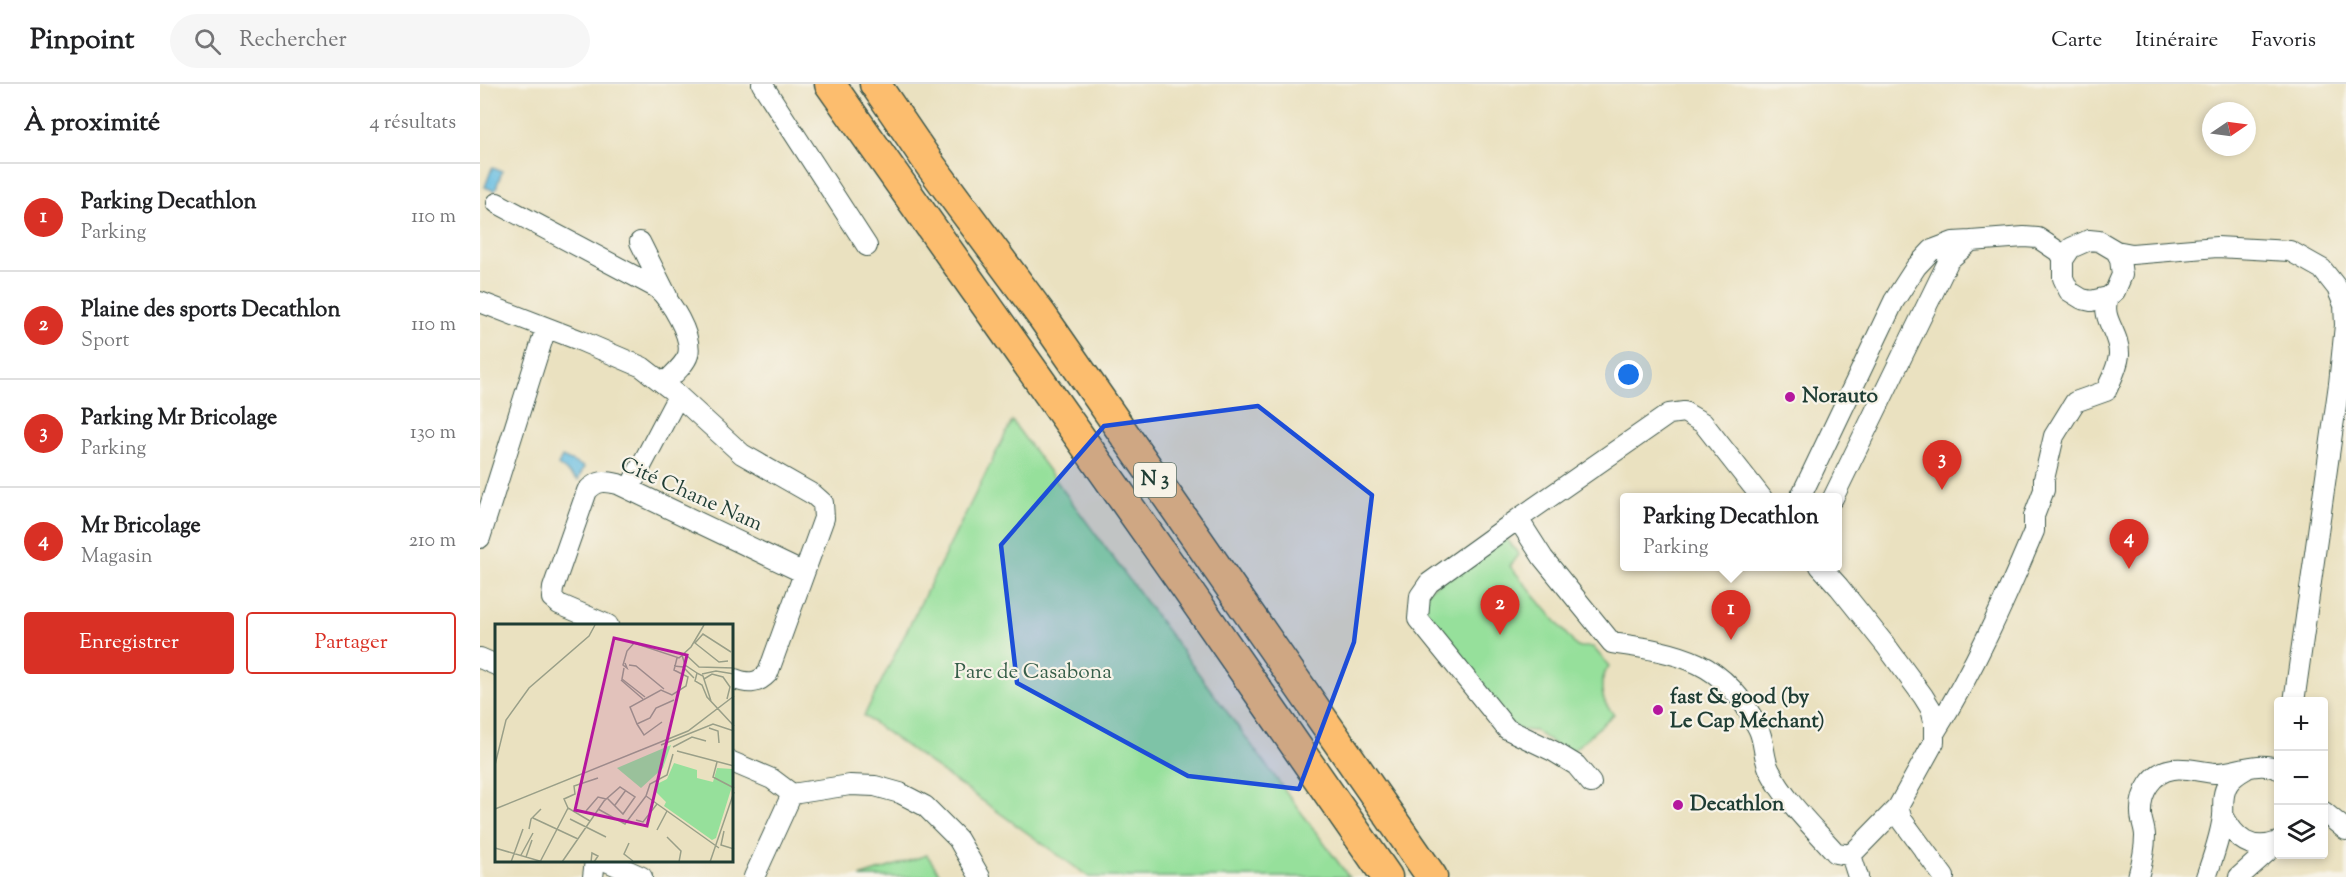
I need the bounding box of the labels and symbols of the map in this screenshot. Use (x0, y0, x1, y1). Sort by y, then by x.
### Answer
north arrow (2202, 102, 2256, 156)
your location (1614, 360, 1643, 389)
place label: Norauto (1802, 382, 1878, 412)
marker: Norauto (1783, 390, 1797, 404)
pin: 3 (1922, 440, 1962, 490)
street label: Cité Chane Nam (615, 450, 767, 540)
road number: N 3 (1134, 463, 1176, 497)
pin: 4 (2110, 520, 2148, 569)
pin: 2 (1480, 586, 1520, 635)
pin: 1 (1712, 590, 1750, 640)
inset map (495, 624, 734, 862)
park label: Parc de Casabona (954, 658, 1112, 688)
place label: fast & good (by Le Cap Méchant) (1670, 683, 1825, 737)
marker: fast & good (by Le Cap Méchant) (1651, 703, 1665, 717)
place label: Decathlon (1690, 790, 1785, 820)
marker: Decathlon (1671, 798, 1685, 812)

